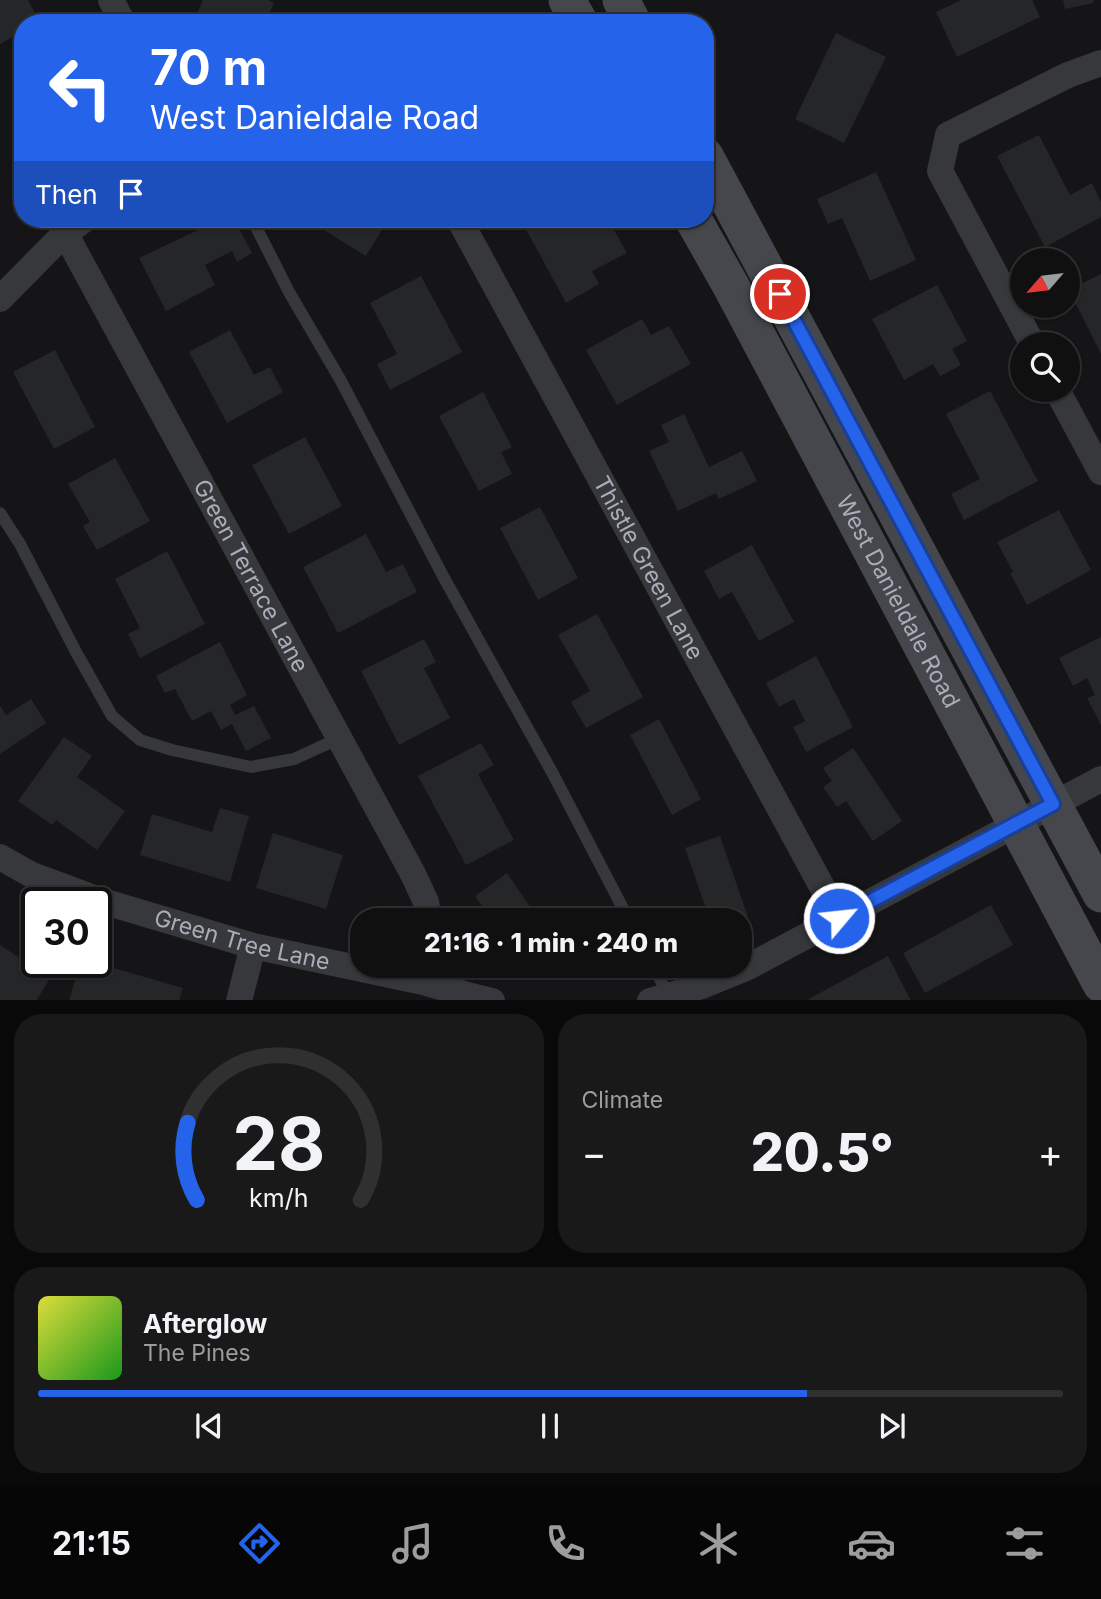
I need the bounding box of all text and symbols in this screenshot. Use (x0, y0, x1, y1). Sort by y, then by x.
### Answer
text: 70 m (150, 38, 267, 97)
icon: left (35, 42, 126, 133)
text: West Danieldale Road (150, 98, 479, 137)
icon: arrive (112, 175, 150, 213)
text: Then (35, 179, 98, 210)
north arrow (1010, 248, 1080, 318)
map controls (1010, 248, 1080, 402)
pin (750, 264, 810, 324)
icon: arrive (761, 275, 799, 313)
button: search (1010, 332, 1080, 402)
street label: Thistle Green Lane (587, 471, 710, 664)
street label: Green Terrace Lane (187, 474, 315, 677)
street label: West Danieldale Road (830, 490, 966, 713)
position arrow (802, 881, 876, 955)
speed limit sign: 30 (21, 887, 112, 978)
street label: Green Tree Lane (151, 903, 332, 976)
text: 21:16 · 1 min · 240 m (424, 927, 678, 958)
text: Climate (582, 1086, 663, 1114)
text: 28 (232, 1099, 325, 1188)
text: 20.5° (751, 1121, 894, 1184)
text: − (582, 1130, 607, 1176)
text: + (1038, 1130, 1063, 1176)
text: km/h (249, 1182, 308, 1212)
text: Afterglow (143, 1308, 267, 1339)
text: The Pines (143, 1339, 251, 1367)
icon: previous (190, 1407, 228, 1445)
icon: pause (531, 1407, 569, 1445)
icon: next (873, 1407, 911, 1445)
icon: directions (235, 1519, 284, 1568)
icon: music (388, 1519, 437, 1568)
icon: phone (541, 1519, 590, 1568)
icon: climate (694, 1519, 743, 1568)
icon: car (847, 1519, 896, 1568)
icon: filters (1000, 1519, 1049, 1568)
text: 21:15 (52, 1524, 131, 1563)

